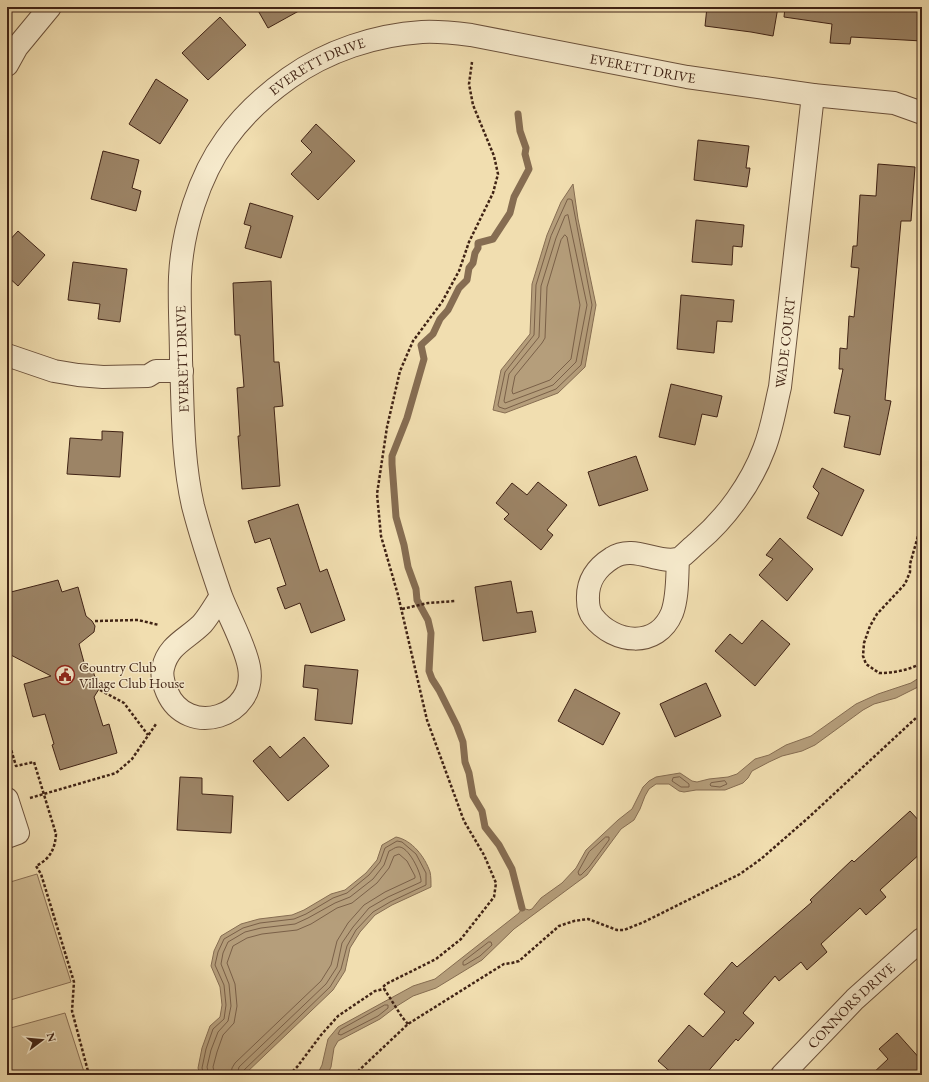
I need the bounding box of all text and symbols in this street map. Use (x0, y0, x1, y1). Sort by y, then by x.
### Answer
street label: EVERETT DRIVE (265, 33, 367, 99)
street label: EVERETT DRIVE (588, 49, 697, 87)
street label: WADE COURT (771, 296, 799, 389)
street label: EVERETT DRIVE (171, 305, 193, 413)
place label: Country Club Village Club House (79, 658, 185, 692)
public building icon: Country Club Village Club House (54, 664, 76, 686)
street label: CONNORS DRIVE (803, 959, 899, 1052)
north arrow (22, 1020, 62, 1060)
text: N (44, 1031, 60, 1044)

